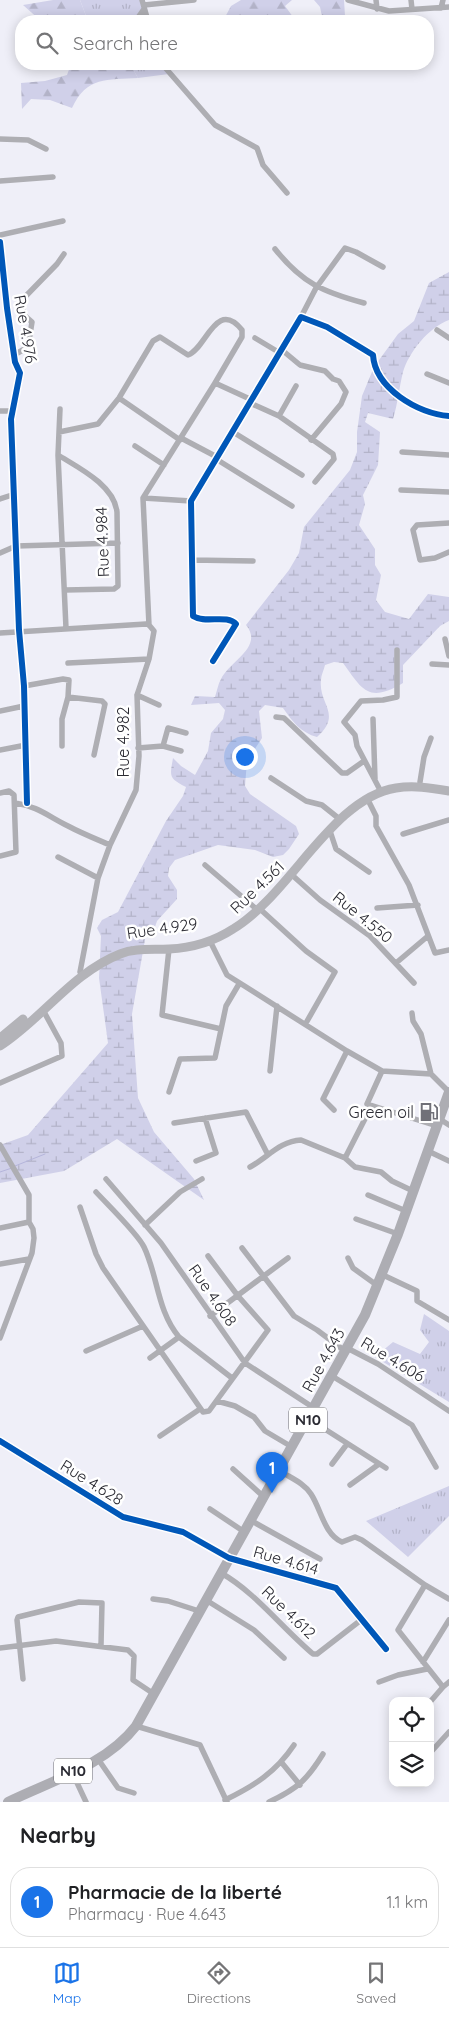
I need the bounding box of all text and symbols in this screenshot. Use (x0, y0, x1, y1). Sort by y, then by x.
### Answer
search box (15, 15, 434, 70)
icon: search (33, 29, 61, 57)
text: Search here (73, 31, 178, 55)
street label: Rue 4.976 (10, 293, 42, 365)
street label: Rue 4.984 (91, 506, 113, 578)
street label: Rue 4.982 (113, 706, 133, 777)
your location (232, 744, 258, 770)
street label: Rue 4.561 (226, 856, 288, 918)
street label: Rue 4.550 (329, 887, 397, 947)
street label: Rue 4.929 (125, 913, 199, 943)
fuel station icon: Green oil (418, 1101, 440, 1123)
place label: Green oil (349, 1102, 414, 1122)
street label: Rue 4.608 (184, 1260, 242, 1330)
street label: Rue 4.643 (297, 1325, 349, 1395)
street label: Rue 4.606 (357, 1332, 429, 1386)
road number: N10 (289, 1408, 327, 1432)
pin: 1 (256, 1452, 288, 1493)
street label: Rue 4.628 (57, 1455, 127, 1509)
street label: Rue 4.614 (251, 1541, 321, 1579)
street label: Rue 4.612 (258, 1581, 320, 1643)
map controls (389, 1697, 434, 1787)
button: locate (389, 1697, 434, 1742)
button: layers (389, 1742, 434, 1787)
road number: N10 (54, 1758, 92, 1784)
text: Nearby (20, 1822, 96, 1848)
text: Pharmacie de la liberté (68, 1880, 282, 1904)
text: 1 (34, 1892, 40, 1912)
text: 1.1 km (386, 1892, 428, 1912)
text: Pharmacy · Rue 4.643 (68, 1904, 226, 1924)
tab: Map (53, 1959, 81, 2007)
tab: Directions (187, 1959, 251, 2007)
tab: Saved (356, 1959, 396, 2007)

